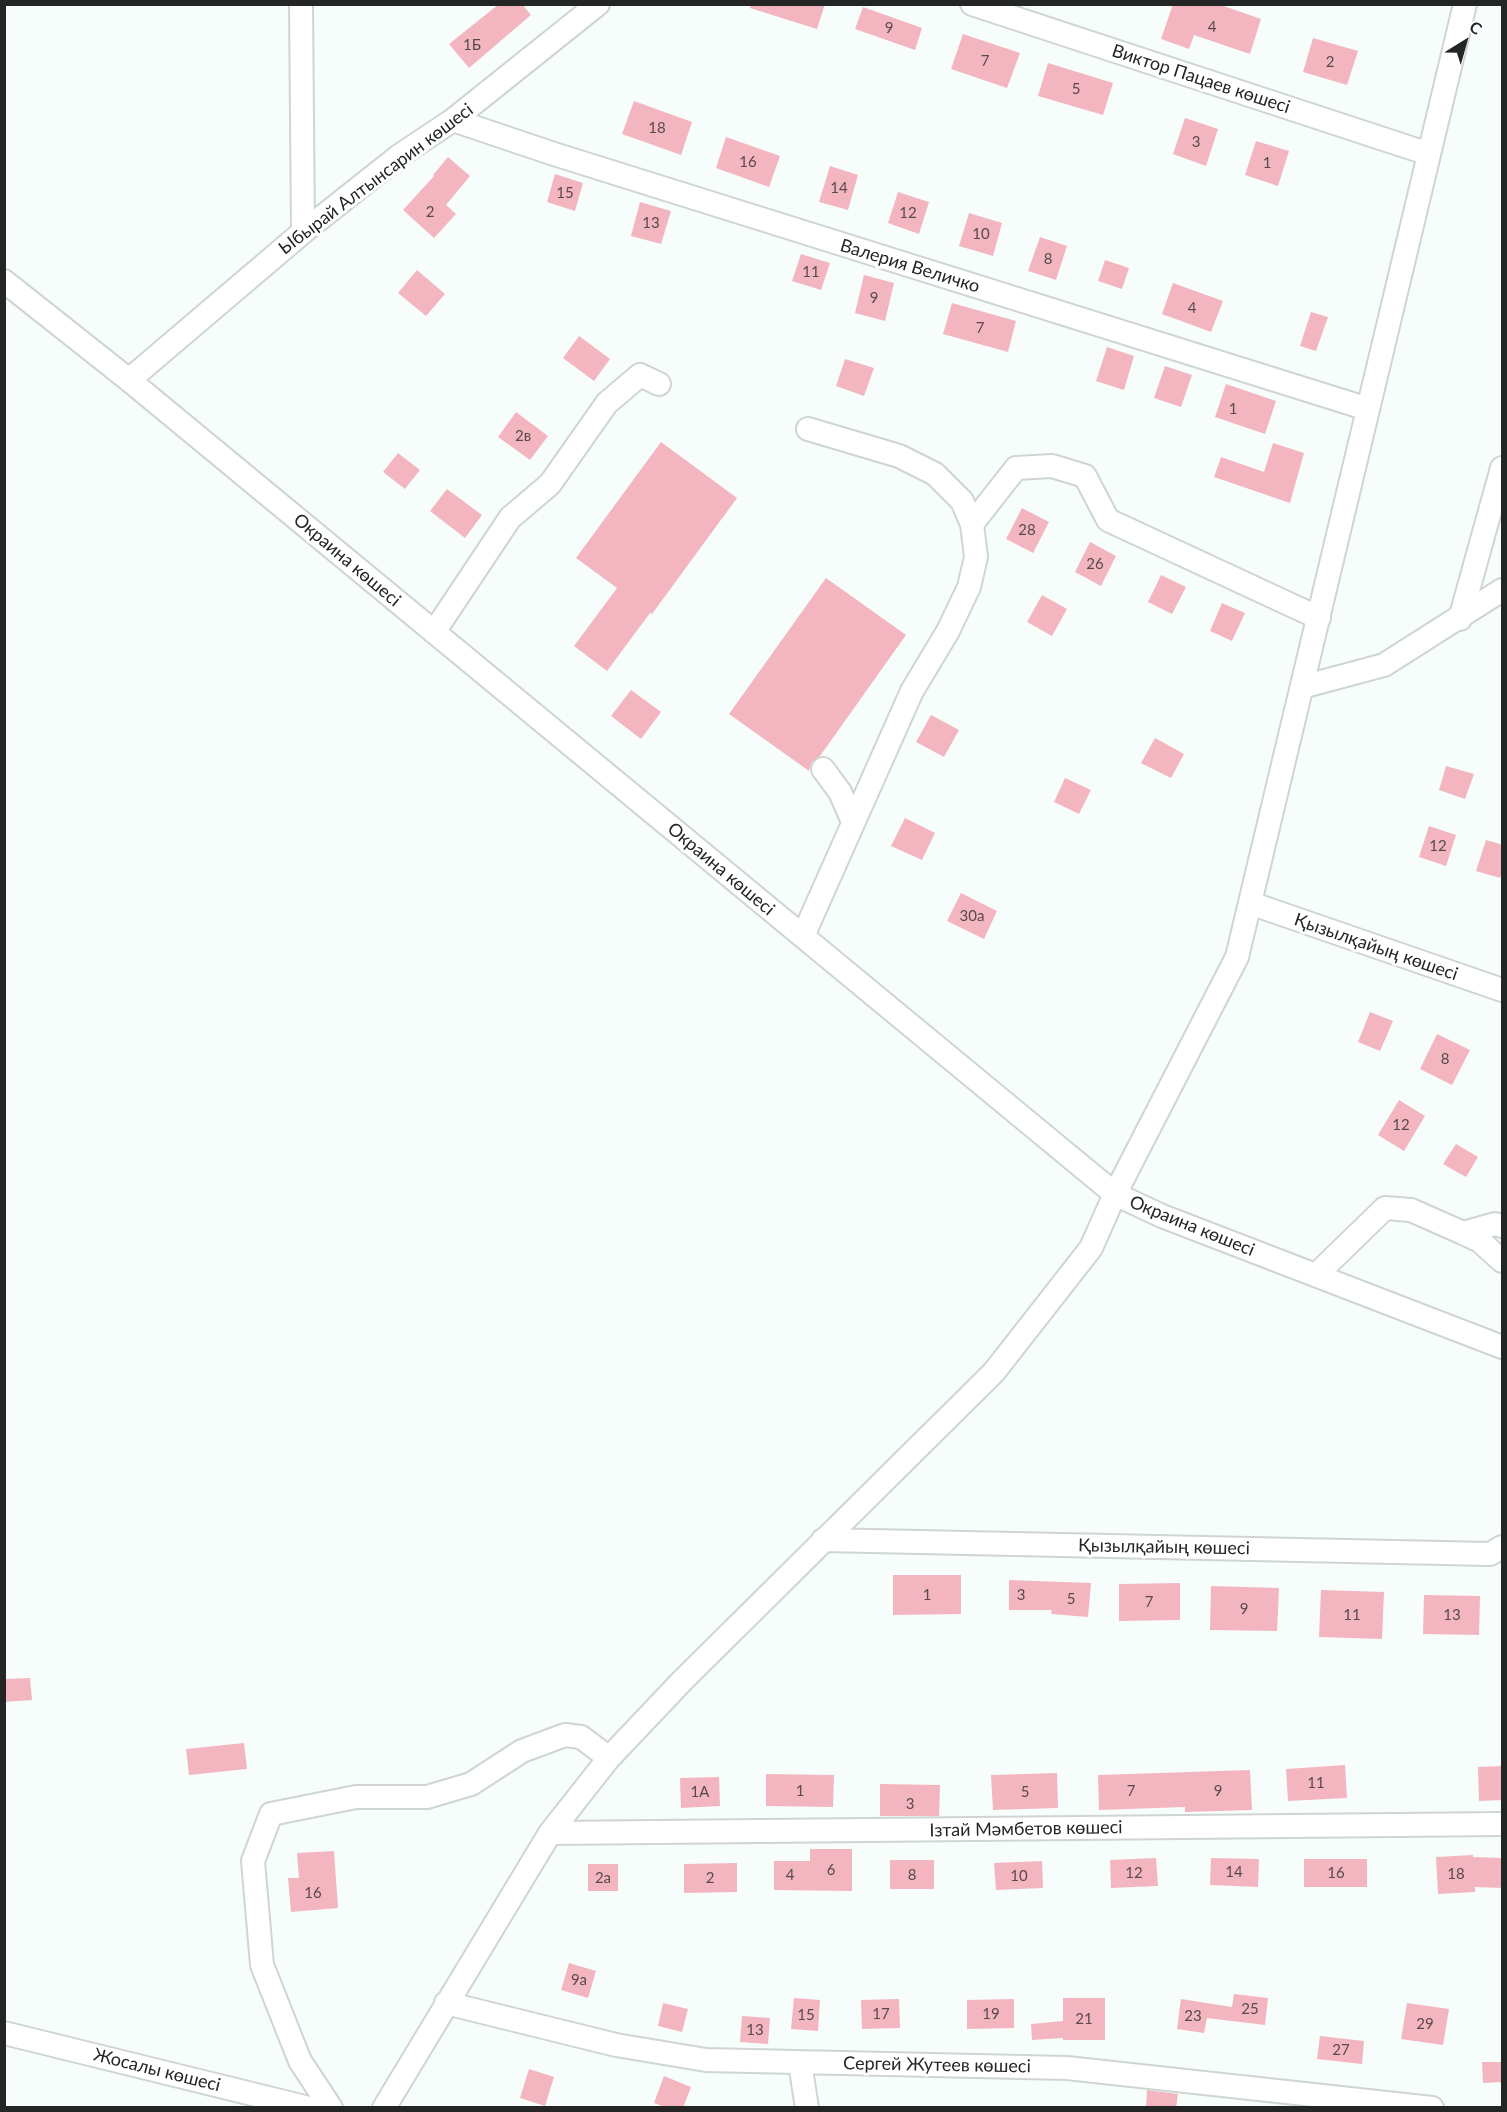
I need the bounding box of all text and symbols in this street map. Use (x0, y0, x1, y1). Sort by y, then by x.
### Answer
north arrow (1435, 12, 1495, 72)
text: С (1466, 16, 1486, 38)
house number: 4 (1208, 18, 1216, 36)
house number: 9 (885, 19, 893, 37)
house number: 1Б (463, 36, 481, 54)
street label: Виктор Пацаев көшесі (1109, 40, 1293, 118)
house number: 7 (981, 52, 989, 70)
house number: 2 (1326, 53, 1334, 71)
house number: 5 (1072, 80, 1080, 98)
street label: Ыбырай Алтынсарин көшесі (275, 99, 477, 259)
house number: 18 (648, 119, 666, 137)
house number: 3 (1192, 133, 1200, 151)
house number: 16 (739, 153, 757, 171)
house number: 1 (1263, 154, 1271, 172)
house number: 14 (830, 179, 848, 197)
house number: 15 (556, 184, 574, 202)
house number: 2 (426, 203, 434, 221)
house number: 12 (899, 204, 917, 222)
house number: 13 (642, 214, 660, 232)
house number: 10 (972, 225, 990, 243)
street label: Валерия Величко (838, 235, 982, 297)
house number: 8 (1044, 250, 1052, 268)
house number: 11 (802, 263, 820, 281)
house number: 9 (870, 289, 878, 307)
house number: 4 (1188, 299, 1196, 317)
house number: 7 (976, 319, 984, 337)
house number: 1 (1229, 400, 1237, 418)
house number: 2в (515, 427, 531, 445)
street label: Окраина көшесі (289, 509, 405, 611)
house number: 28 (1018, 521, 1036, 539)
house number: 26 (1086, 555, 1104, 573)
street label: Окраина көшесі (663, 818, 779, 920)
house number: 12 (1429, 837, 1447, 855)
house number: 30а (960, 907, 984, 925)
street label: Қызылқайың көшесі (1291, 909, 1461, 985)
house number: 8 (1441, 1050, 1449, 1068)
house number: 12 (1392, 1116, 1410, 1134)
street label: Окраина көшесі (1126, 1191, 1258, 1261)
street label: Қызылқайың көшесі (1078, 1535, 1250, 1559)
house number: 1 (923, 1586, 931, 1604)
house number: 3 (1017, 1586, 1025, 1604)
house number: 5 (1067, 1590, 1075, 1608)
house number: 7 (1145, 1593, 1153, 1611)
house number: 9 (1240, 1600, 1248, 1618)
house number: 11 (1343, 1606, 1361, 1624)
house number: 13 (1443, 1606, 1461, 1624)
house number: 11 (1307, 1774, 1325, 1792)
house number: 1 (796, 1782, 804, 1800)
house number: 7 (1127, 1782, 1135, 1800)
house number: 9 (1214, 1782, 1222, 1800)
house number: 1А (691, 1783, 709, 1801)
house number: 5 (1021, 1783, 1029, 1801)
house number: 3 (906, 1795, 914, 1813)
street label: Ізтай Мәмбетов көшесі (929, 1817, 1123, 1841)
house number: 6 (827, 1861, 835, 1879)
house number: 14 (1225, 1863, 1243, 1881)
house number: 12 (1125, 1864, 1143, 1882)
house number: 16 (1327, 1864, 1345, 1882)
house number: 18 (1447, 1865, 1465, 1883)
house number: 4 (786, 1866, 794, 1884)
house number: 8 (908, 1866, 916, 1884)
house number: 10 (1010, 1867, 1028, 1885)
house number: 2а (595, 1869, 611, 1887)
house number: 2 (706, 1869, 714, 1887)
house number: 16 (304, 1884, 322, 1902)
house number: 9а (571, 1971, 587, 1989)
house number: 25 (1241, 2000, 1259, 2018)
house number: 17 (872, 2005, 890, 2023)
house number: 19 (982, 2005, 1000, 2023)
house number: 15 (797, 2006, 815, 2024)
house number: 23 (1184, 2007, 1202, 2025)
house number: 21 (1075, 2010, 1093, 2028)
house number: 29 (1416, 2015, 1434, 2033)
house number: 13 (746, 2021, 764, 2039)
house number: 27 (1332, 2041, 1350, 2059)
street label: Жосалы көшесі (91, 2044, 223, 2096)
street label: Сергей Жутеев көшесі (843, 2053, 1031, 2077)

